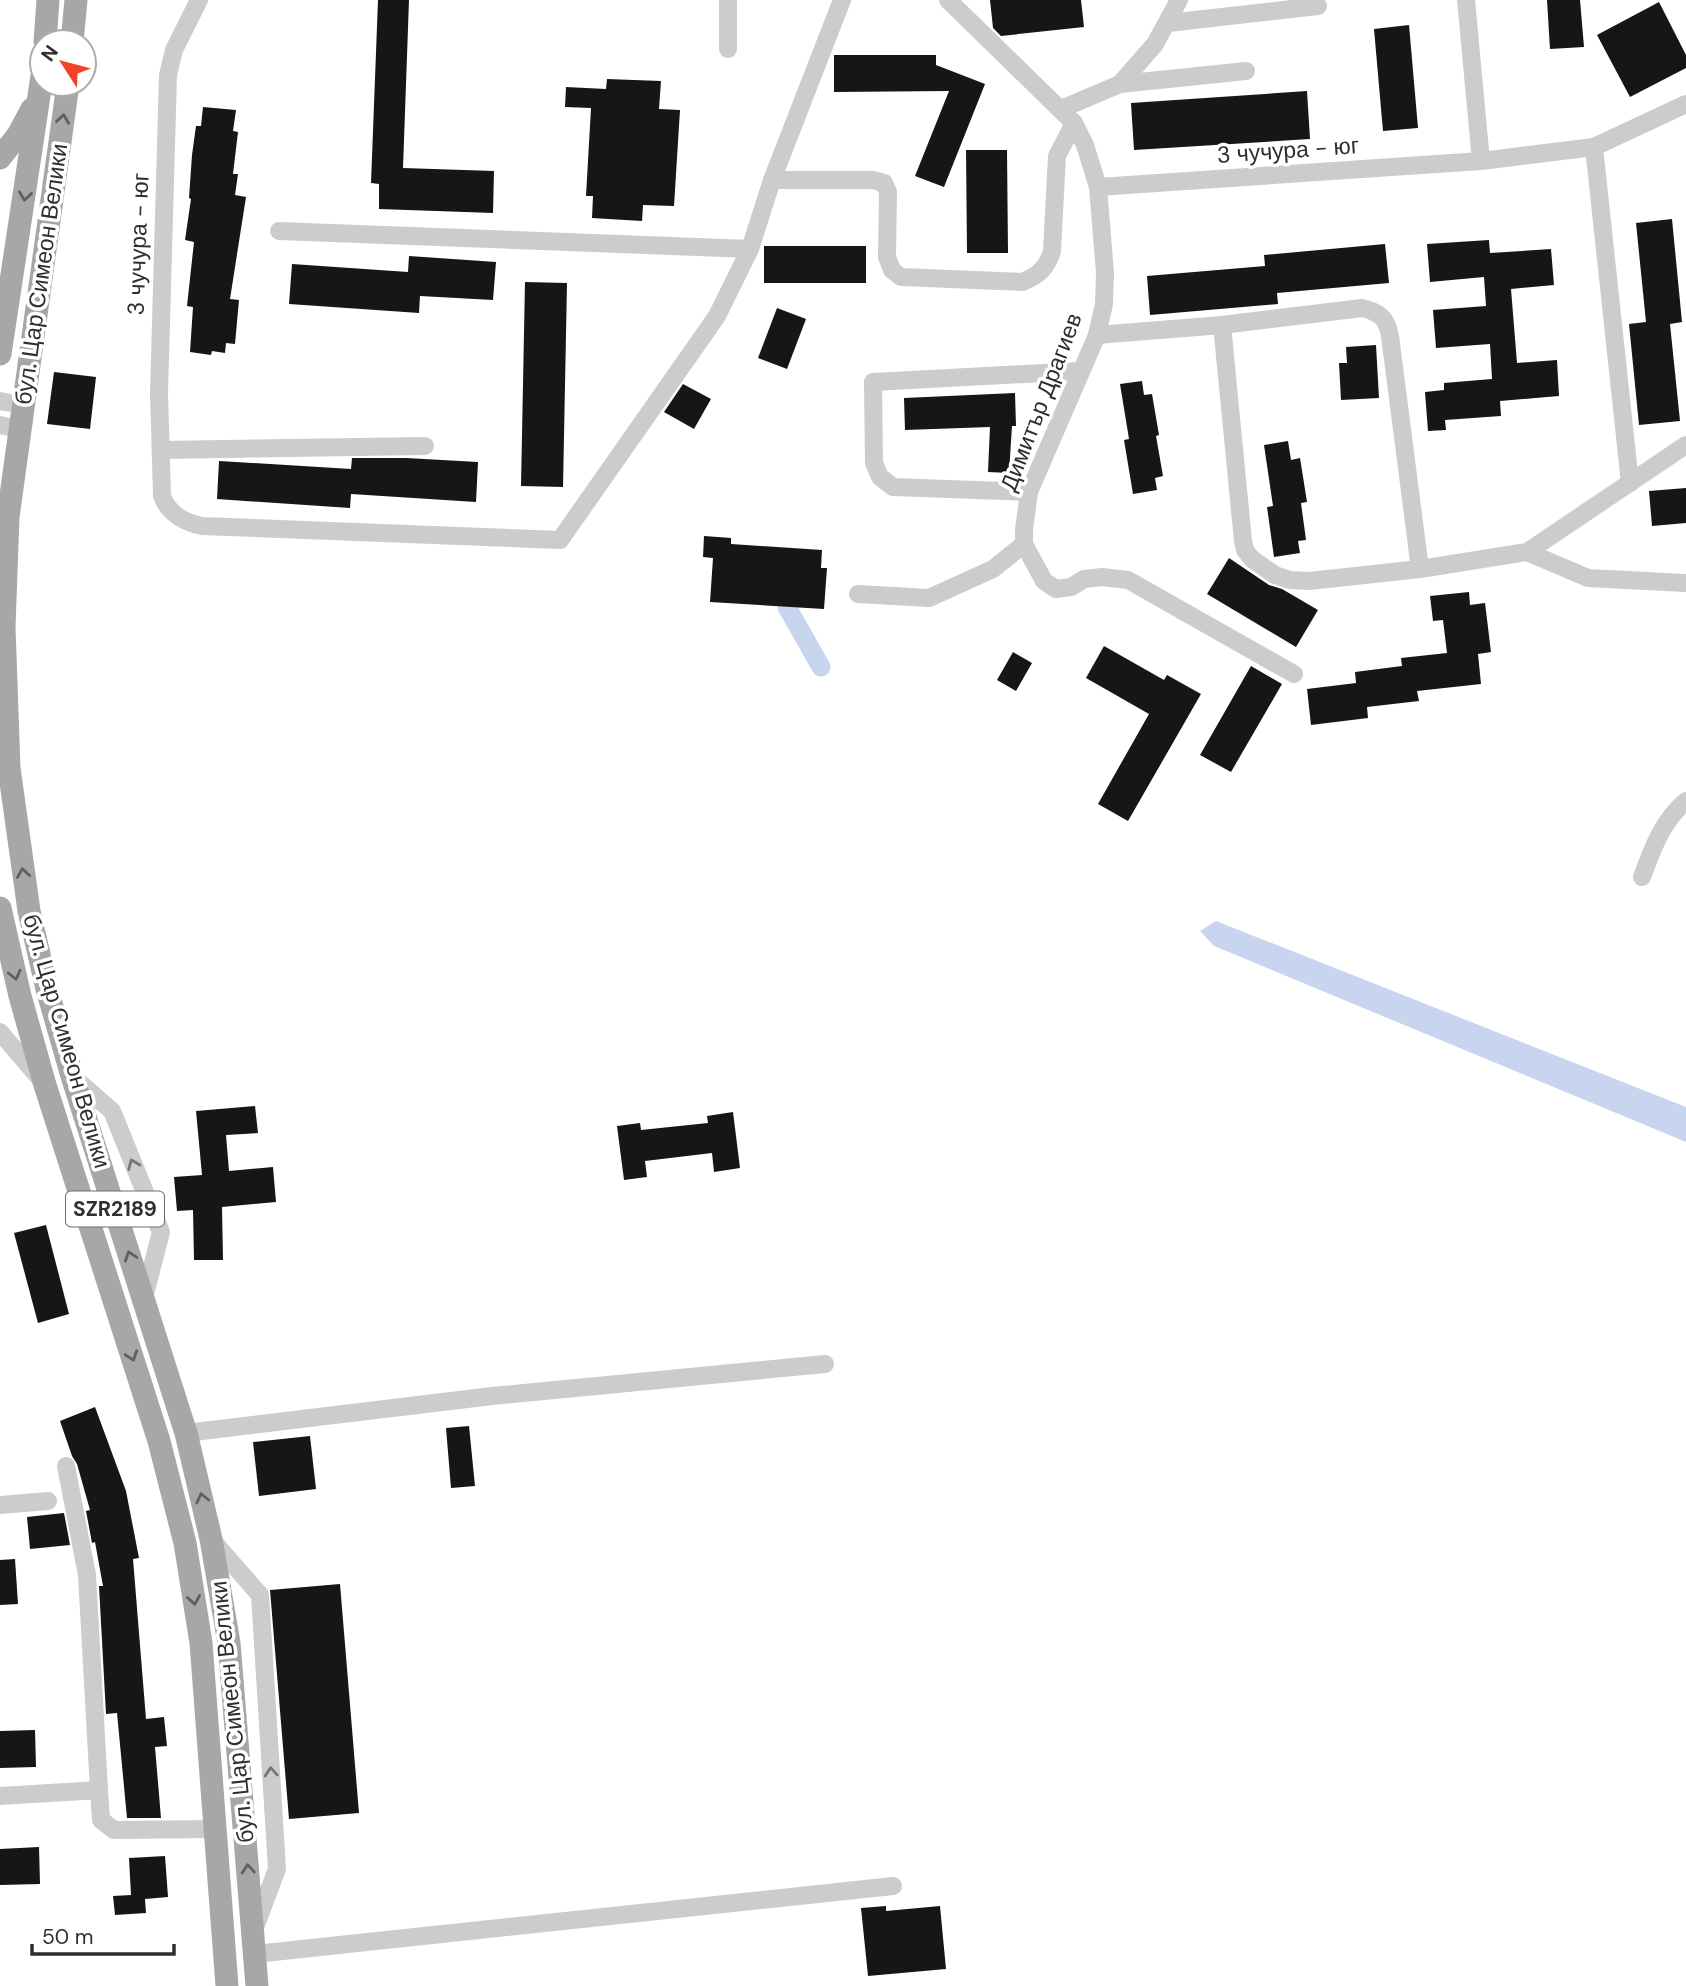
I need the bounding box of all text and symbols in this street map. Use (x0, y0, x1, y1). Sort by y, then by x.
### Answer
north arrow (28, 28, 98, 98)
text: N (35, 40, 64, 66)
one-way arrow (55, 113, 70, 124)
street label: 3 чучура - юг (1216, 130, 1360, 170)
street label: бул. Цар Симеон Велики (8, 142, 74, 406)
street label: 3 чучура - юг (121, 172, 155, 316)
one-way arrow (18, 190, 33, 202)
street label: Димитър Драгиев (993, 309, 1089, 495)
one-way arrow (16, 867, 31, 879)
street label: бул. Цар Симеон Велики (16, 910, 118, 1172)
one-way arrow (7, 969, 22, 981)
one-way arrow (128, 1159, 142, 1171)
road number: SZR2189 (66, 1192, 164, 1226)
one-way arrow (124, 1251, 139, 1263)
one-way arrow (124, 1350, 138, 1362)
one-way arrow (196, 1492, 210, 1504)
street label: бул. Цар Симеон Велики (203, 1580, 261, 1844)
one-way arrow (186, 1594, 201, 1606)
one-way arrow (264, 1766, 279, 1777)
one-way arrow (241, 1863, 256, 1874)
scale bar (32, 1912, 173, 1956)
text: 50 m (42, 1923, 93, 1951)

